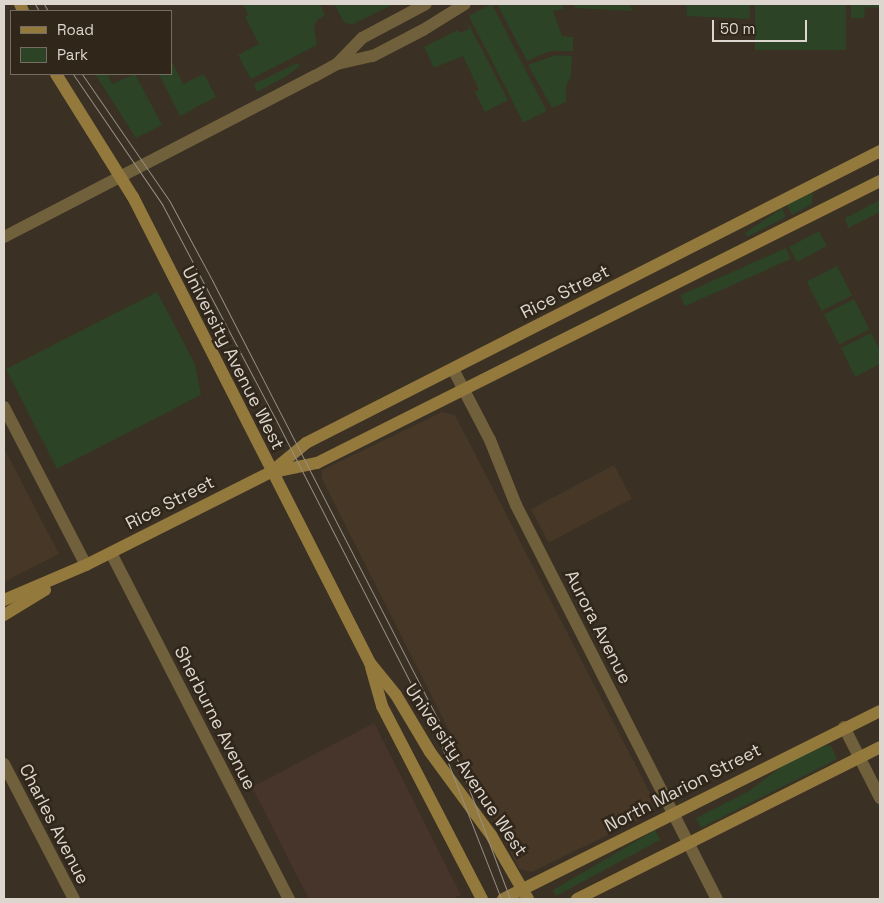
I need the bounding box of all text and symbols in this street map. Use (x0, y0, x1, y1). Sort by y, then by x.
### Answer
legend (10, 10, 172, 75)
scale bar (714, 10, 809, 42)
text: 50 m (720, 19, 755, 38)
text: Road (57, 20, 94, 39)
text: Park (57, 45, 88, 64)
street label: Rice Street (517, 260, 613, 324)
street label: University Avenue West (177, 262, 289, 454)
street label: Rice Street (122, 471, 218, 535)
street label: Aurora Avenue (560, 566, 636, 688)
street label: Sherburne Avenue (169, 642, 261, 794)
street label: University Avenue West (400, 679, 532, 861)
street label: North Marion Street (601, 739, 765, 837)
street label: Charles Avenue (14, 760, 94, 888)

